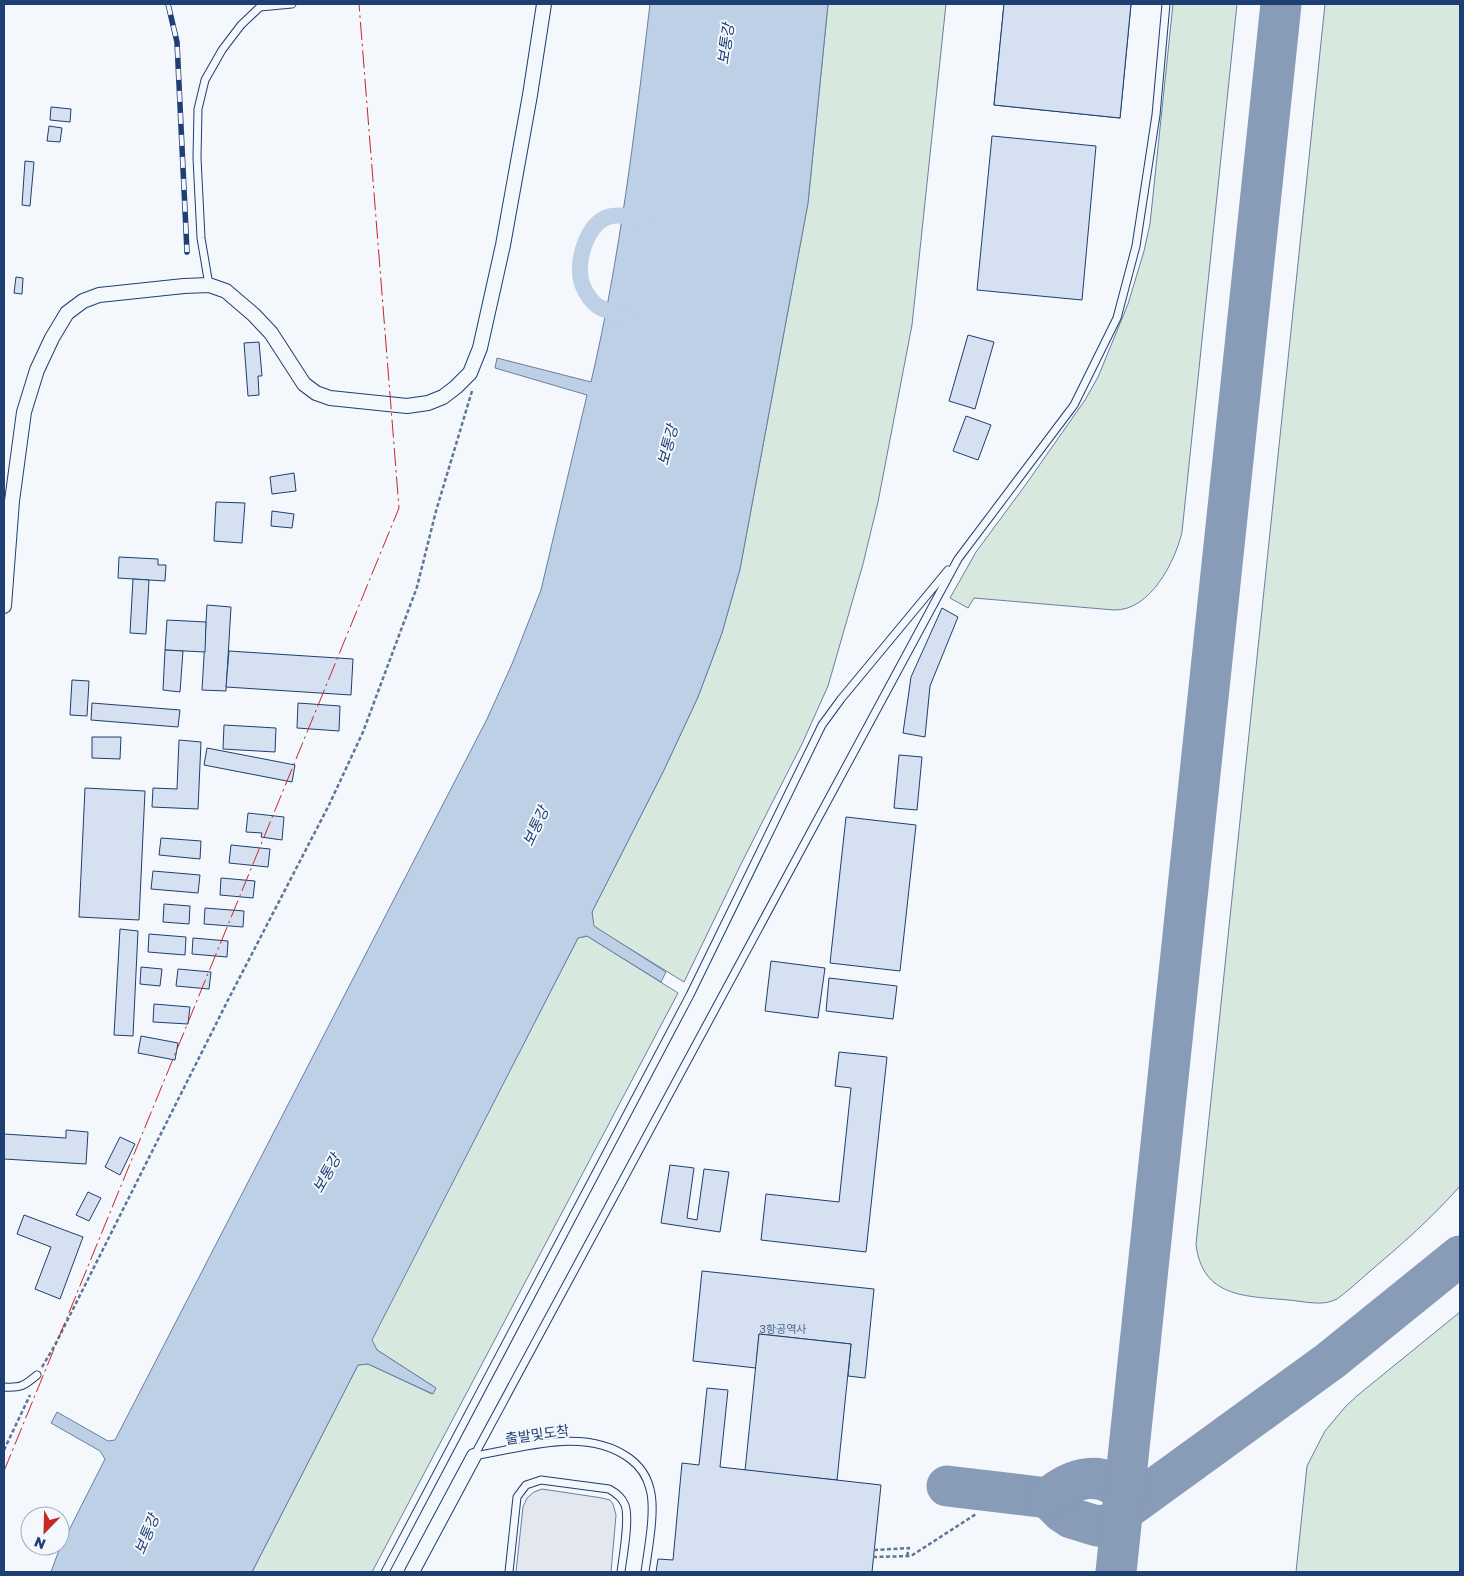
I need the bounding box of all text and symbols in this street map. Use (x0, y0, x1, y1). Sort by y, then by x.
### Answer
water label: 보통강 (713, 20, 737, 66)
water label: 보통강 (653, 421, 682, 467)
water label: 보통강 (518, 801, 553, 849)
water label: 보통강 (308, 1149, 345, 1195)
house number: 3항공역사 (760, 1322, 806, 1335)
street label: 출발및도착 (504, 1421, 570, 1447)
north arrow (20, 1506, 70, 1556)
water label: 보통강 (130, 1509, 163, 1557)
text: N (32, 1534, 48, 1553)

